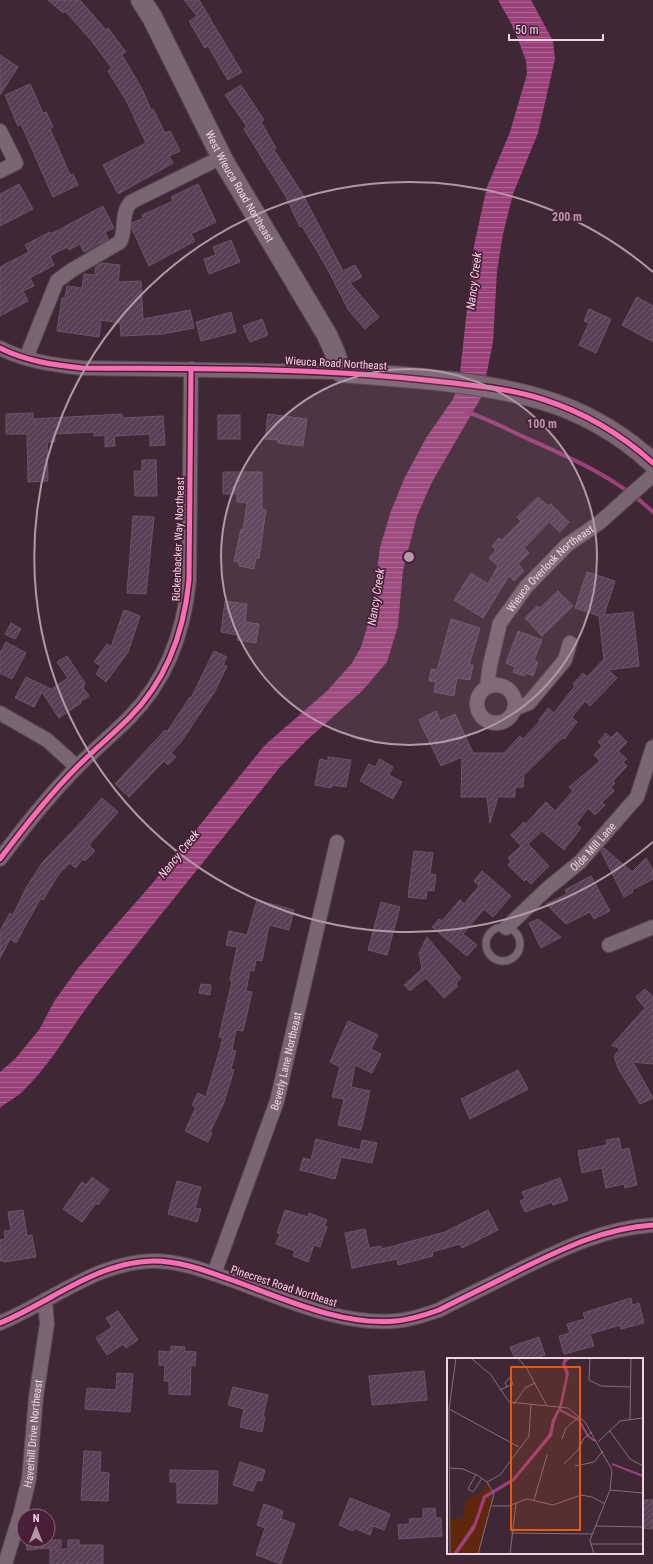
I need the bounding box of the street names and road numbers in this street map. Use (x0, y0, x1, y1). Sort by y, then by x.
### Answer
street label: West Wieuca Road Northeast (202, 129, 276, 245)
street label: Wieuca Road Northeast (285, 354, 387, 373)
street label: Rickenbacker Way Northeast (170, 477, 187, 601)
street label: Wieuca Overlook Northeast (504, 523, 596, 615)
street label: Olde Mill Lane (568, 820, 619, 874)
street label: Beverly Lane Northeast (268, 1011, 304, 1112)
street label: Pinecrest Road Northeast (229, 1263, 339, 1310)
street label: Haverhill Drive Northeast (21, 1379, 46, 1489)

